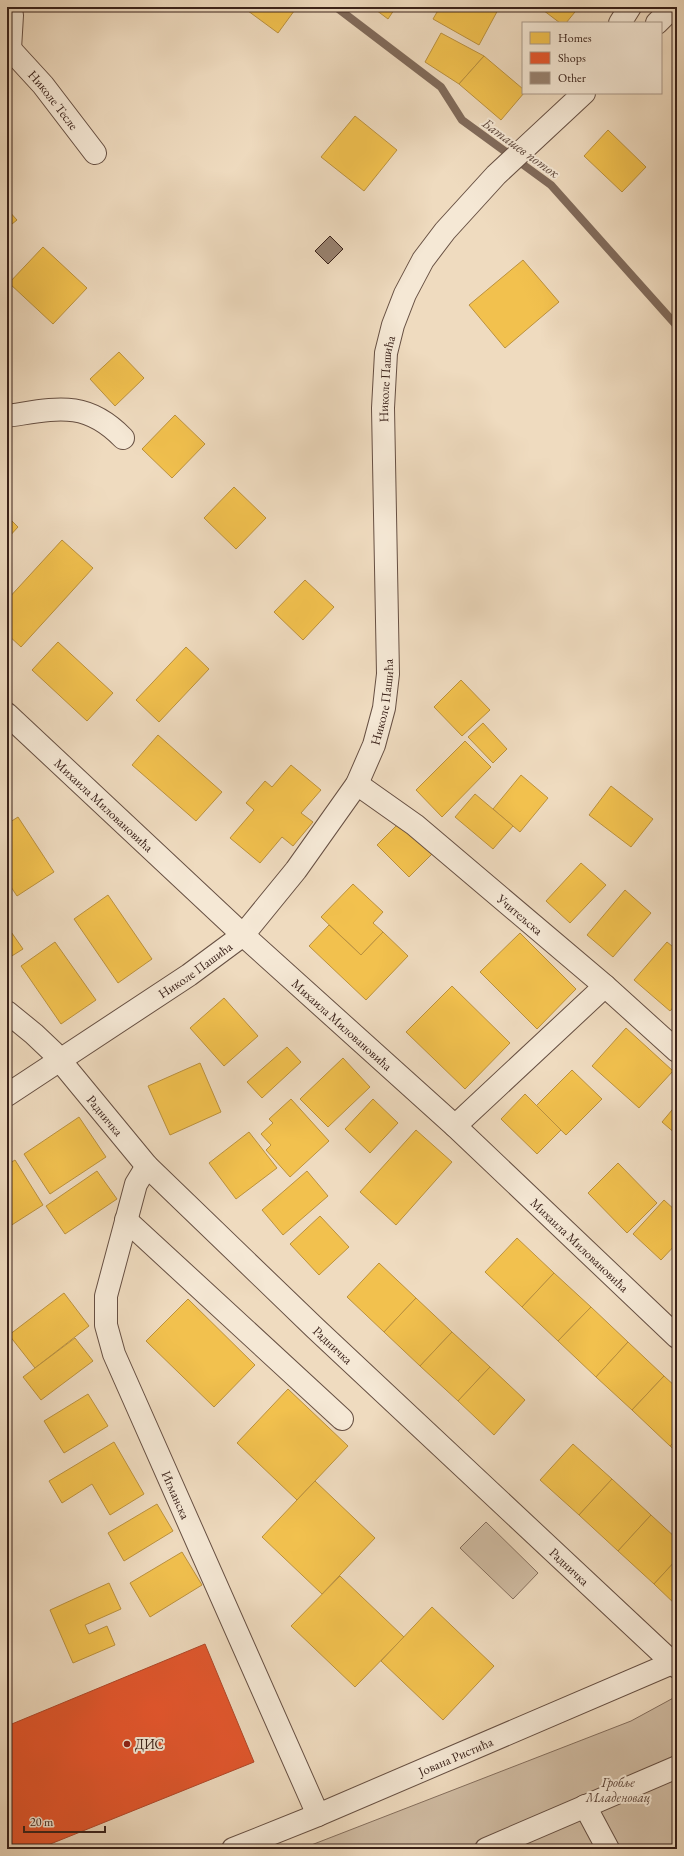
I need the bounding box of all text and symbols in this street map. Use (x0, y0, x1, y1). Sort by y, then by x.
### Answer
legend (522, 22, 662, 94)
text: Homes (558, 30, 592, 46)
text: Shops (558, 50, 586, 66)
street label: Николе Тесле (25, 66, 83, 133)
text: Other (558, 70, 586, 86)
water label: Баташев поток (478, 113, 563, 182)
street label: Николе Пашића (374, 333, 399, 422)
street label: Николе Пашића (366, 658, 397, 747)
street label: Михаила Миловановића (51, 754, 158, 856)
street label: Учитељска (493, 889, 547, 939)
street label: Николе Пашића (155, 937, 236, 1002)
street label: Михаила Миловановића (288, 975, 397, 1075)
street label: Радничка (83, 1091, 128, 1140)
street label: Михаила Миловановића (527, 1194, 633, 1296)
street label: Радничка (310, 1322, 357, 1368)
street label: Игманска (158, 1468, 195, 1522)
street label: Радничка (546, 1544, 594, 1590)
street label: Јована Ристића (414, 1732, 496, 1780)
place label: ДИС (135, 1736, 164, 1753)
marker: ДИС (122, 1739, 132, 1749)
park label: Гробље Младеновац (585, 1774, 650, 1806)
scale bar (24, 1808, 105, 1834)
text: 20 m (30, 1814, 54, 1830)

